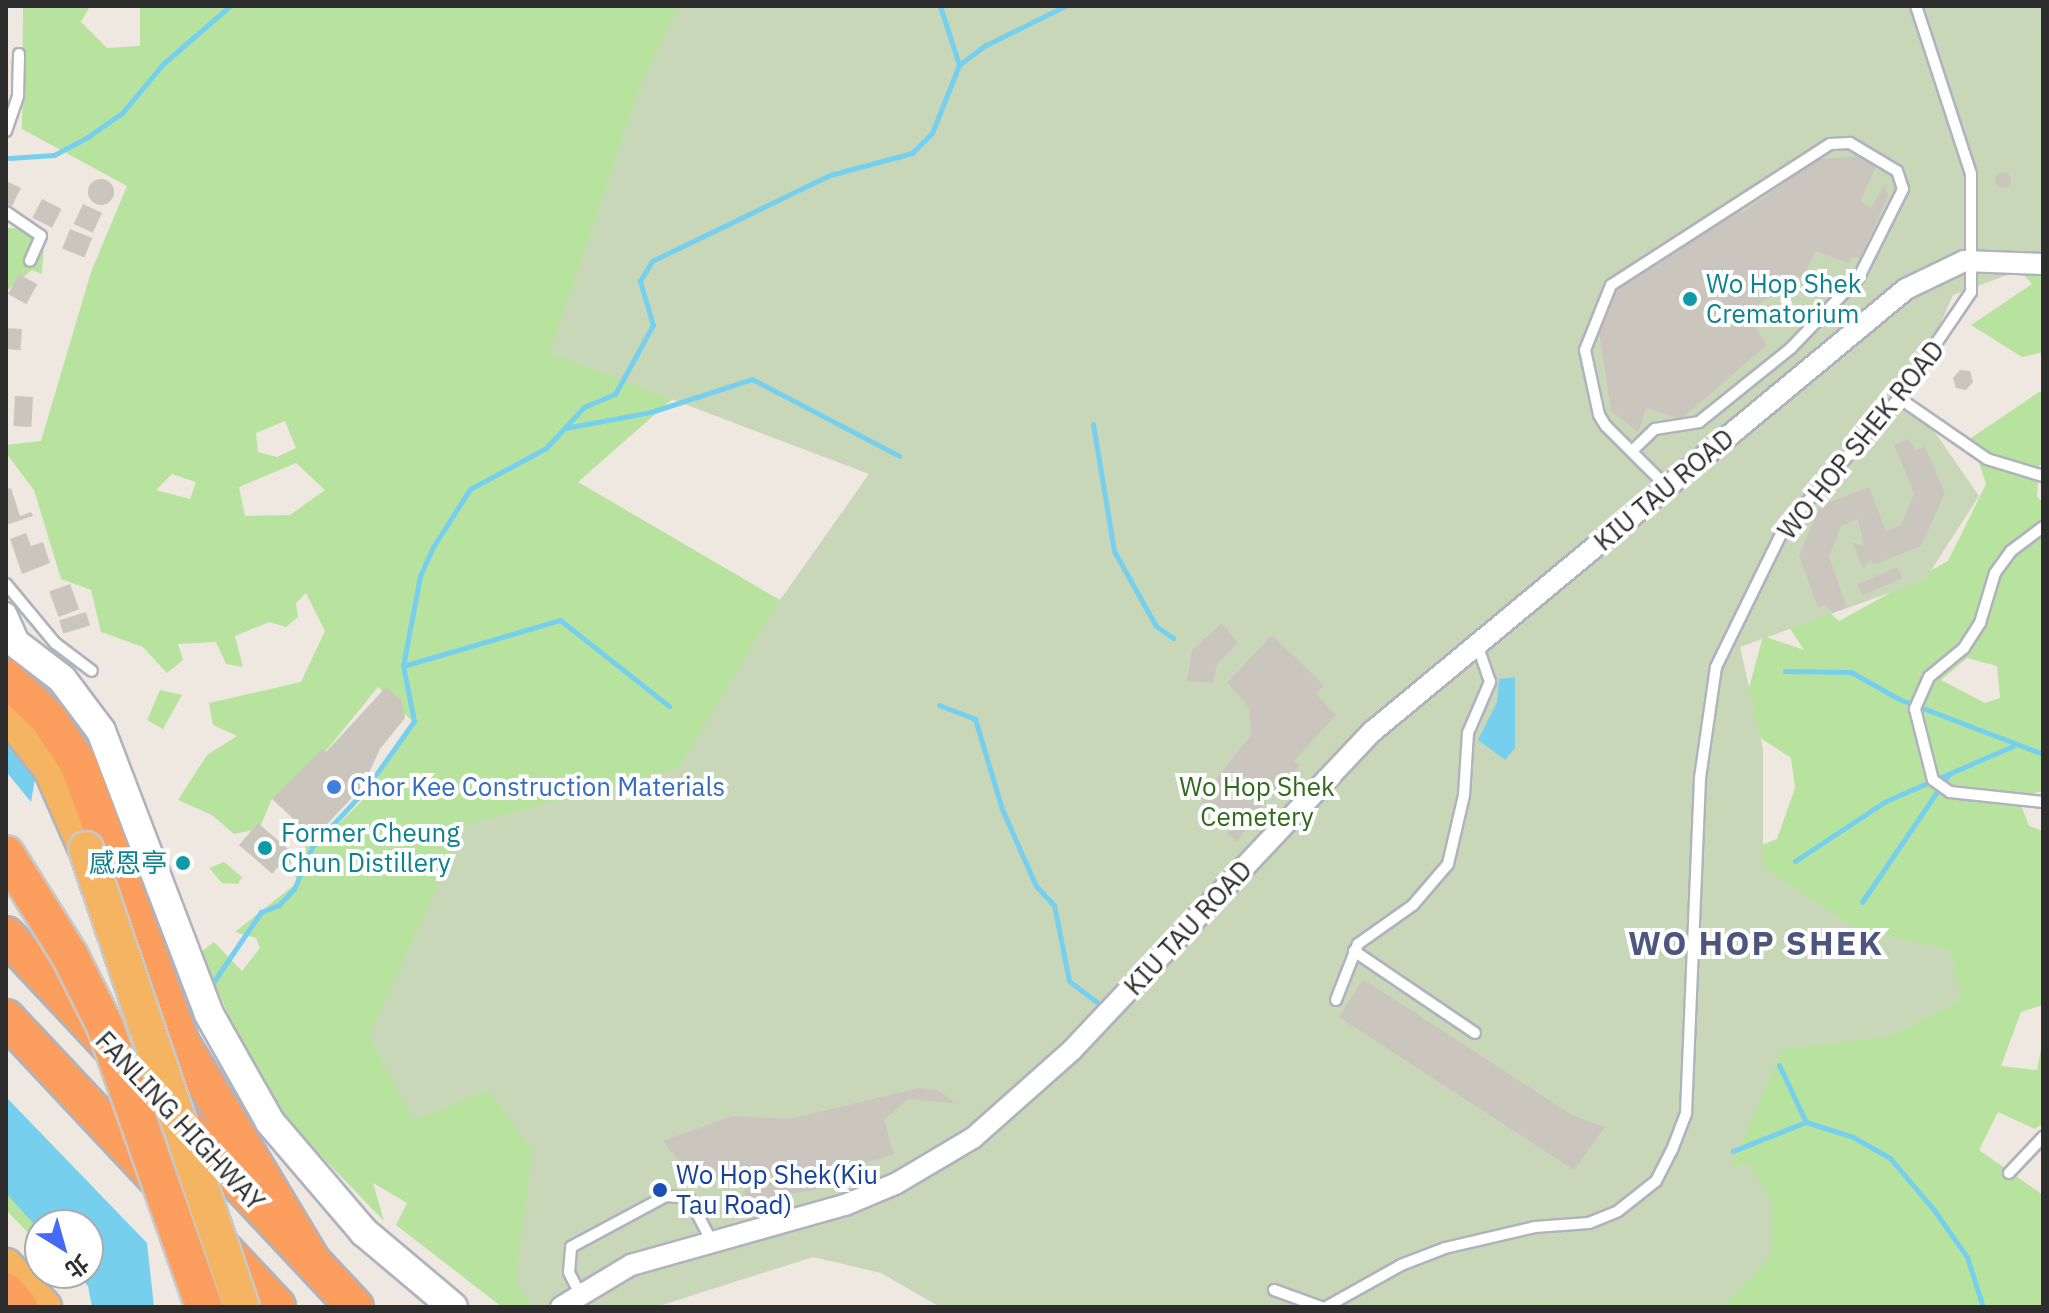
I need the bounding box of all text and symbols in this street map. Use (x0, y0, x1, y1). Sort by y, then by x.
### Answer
place label: Wo Hop Shek Crematorium (1706, 268, 1861, 330)
marker: Wo Hop Shek Crematorium (1681, 290, 1699, 308)
street label: WO HOP SHEK ROAD (1771, 335, 1951, 545)
street label: KIU TAU ROAD (1588, 423, 1740, 557)
place label: Chor Kee Construction Materials (350, 771, 725, 803)
park label: Wo Hop Shek Cemetery (1179, 771, 1335, 832)
marker: Chor Kee Construction Materials (325, 778, 343, 796)
place label: Former Cheung Chun Distillery (281, 817, 460, 878)
marker: Former Cheung Chun Distillery (256, 839, 274, 857)
place label: 感恩亭 (89, 847, 167, 879)
marker: 感恩亭 (174, 854, 192, 872)
street label: KIU TAU ROAD (1118, 854, 1258, 1002)
district label: WO HOP SHEK (1628, 923, 1884, 963)
street label: FANLING HIGHWAY (89, 1025, 271, 1217)
place label: Wo Hop Shek(Kiu Tau Road) (676, 1159, 878, 1220)
marker: Wo Hop Shek(Kiu Tau Road) (651, 1181, 669, 1199)
north arrow (24, 1209, 104, 1289)
text: 北 (60, 1249, 95, 1285)

